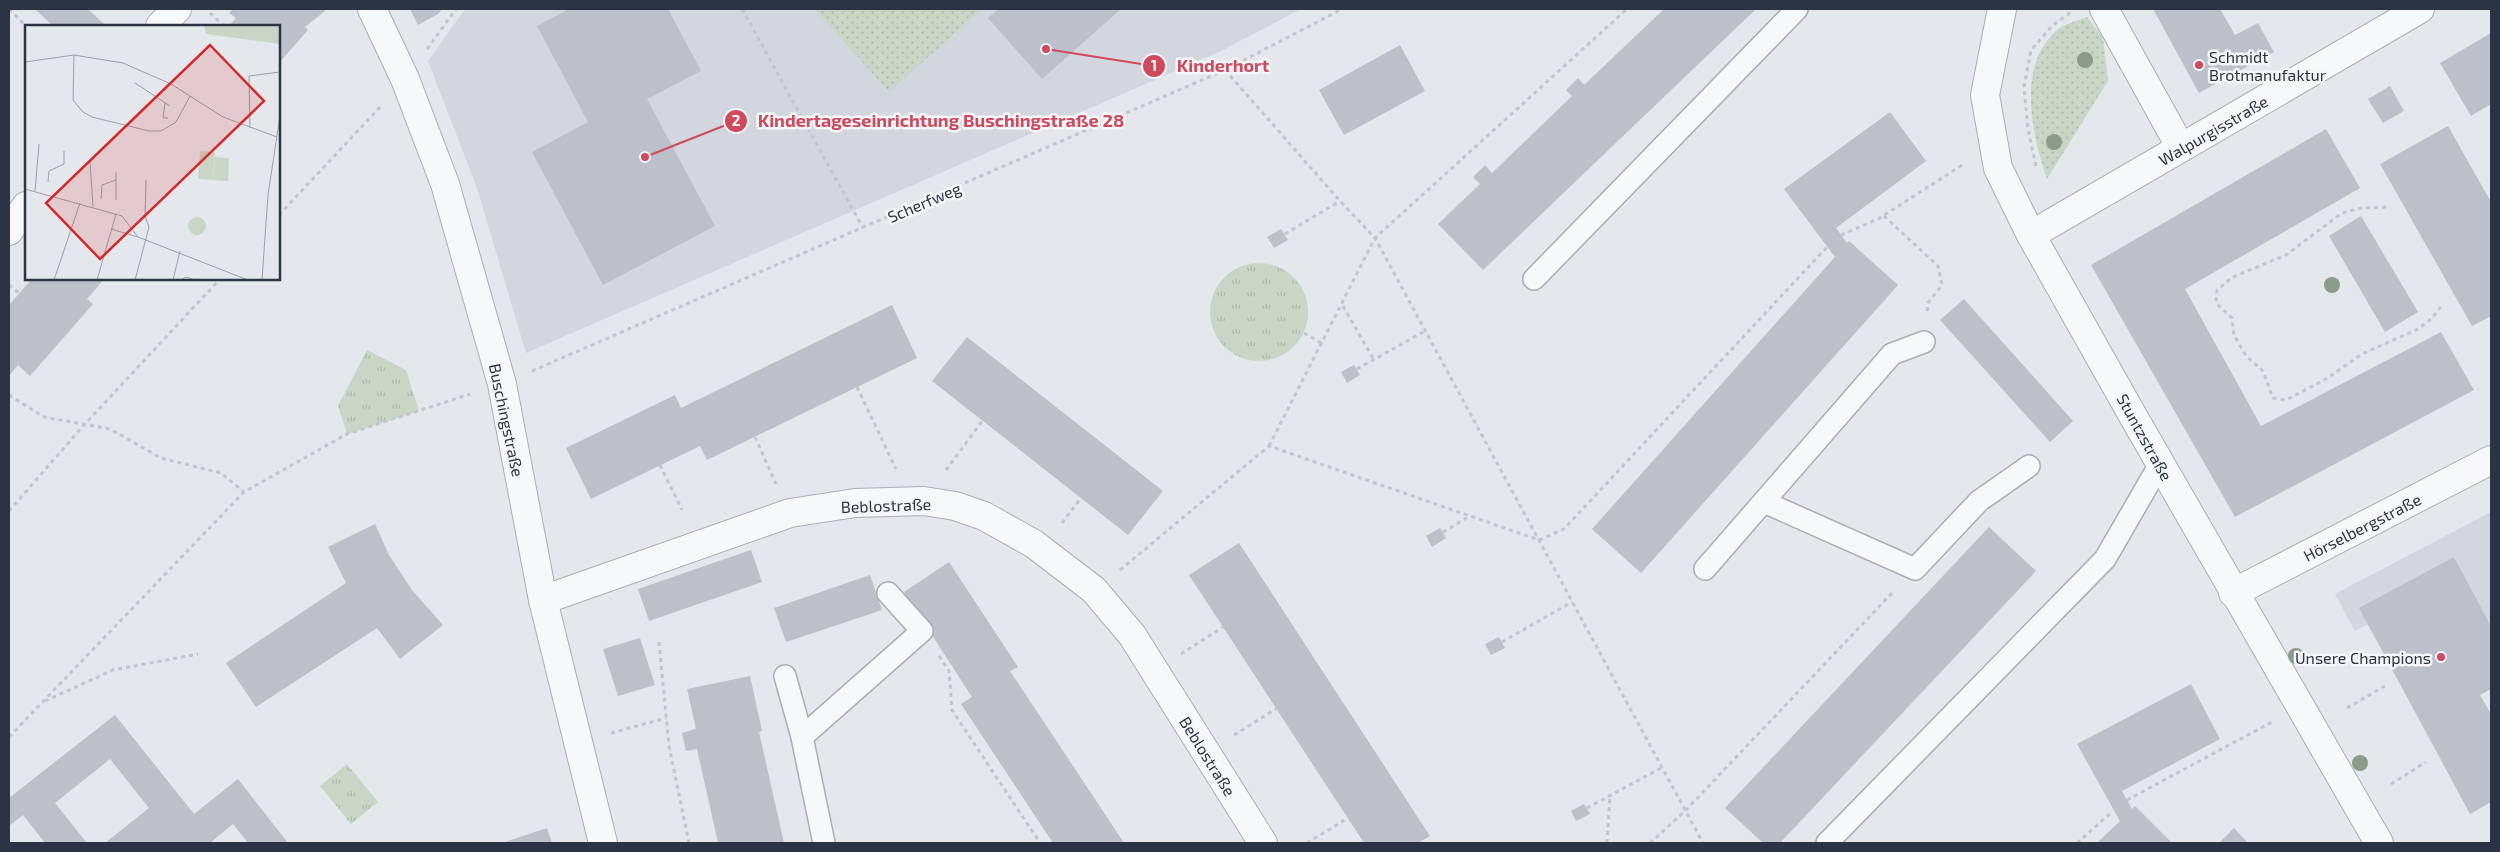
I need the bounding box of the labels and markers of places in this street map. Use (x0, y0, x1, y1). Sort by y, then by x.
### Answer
place label: Schmidt Brotmanufaktur (2209, 47, 2327, 84)
callout: Kinderhort (1141, 49, 1279, 82)
marker: Schmidt Brotmanufaktur (2193, 59, 2205, 71)
callout: Kindertageseinrichtung Buschingstraße 28 (723, 104, 1135, 137)
place label: Unsere Champions (2295, 648, 2431, 667)
marker: Unsere Champions (2435, 651, 2447, 663)

